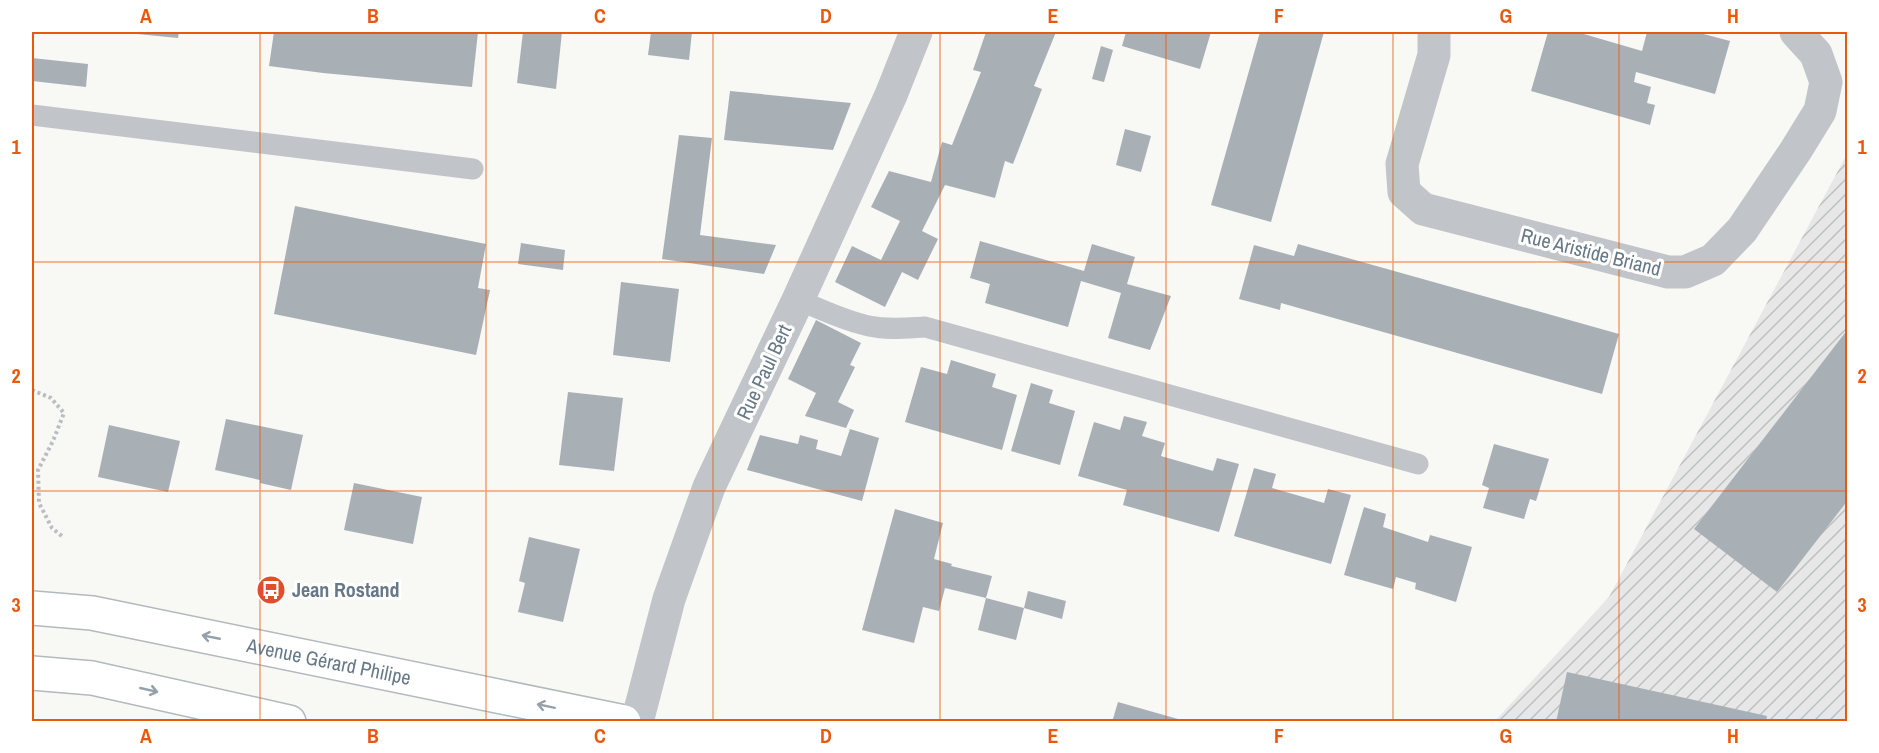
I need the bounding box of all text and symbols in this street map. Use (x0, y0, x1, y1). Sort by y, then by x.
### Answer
text: A (140, 2, 152, 29)
text: B (367, 2, 379, 29)
text: C (594, 2, 606, 29)
text: D (820, 2, 832, 29)
text: E (1048, 2, 1059, 29)
text: F (1274, 2, 1284, 29)
text: G (1500, 2, 1512, 29)
text: H (1727, 2, 1739, 29)
text: 1 (11, 133, 21, 160)
text: 1 (1857, 133, 1867, 160)
street label: Rue Aristide Briand (1518, 221, 1664, 282)
street label: Rue Paul Bert (730, 319, 798, 424)
text: 2 (11, 362, 21, 389)
text: 2 (1857, 362, 1867, 389)
bus stop icon: Jean Rostand (255, 574, 287, 606)
place label: Jean Rostand (292, 576, 400, 603)
text: 3 (11, 591, 21, 618)
text: 3 (1857, 591, 1867, 618)
one-way arrow (202, 631, 222, 642)
street label: Avenue Gérard Philipe (244, 631, 413, 691)
one-way arrow (139, 685, 158, 697)
one-way arrow (537, 699, 556, 711)
text: A (140, 722, 152, 749)
text: B (367, 722, 379, 749)
text: C (594, 722, 606, 749)
text: D (820, 722, 832, 749)
text: E (1048, 722, 1059, 749)
text: F (1274, 722, 1284, 749)
text: G (1500, 722, 1512, 749)
text: H (1727, 722, 1739, 749)

